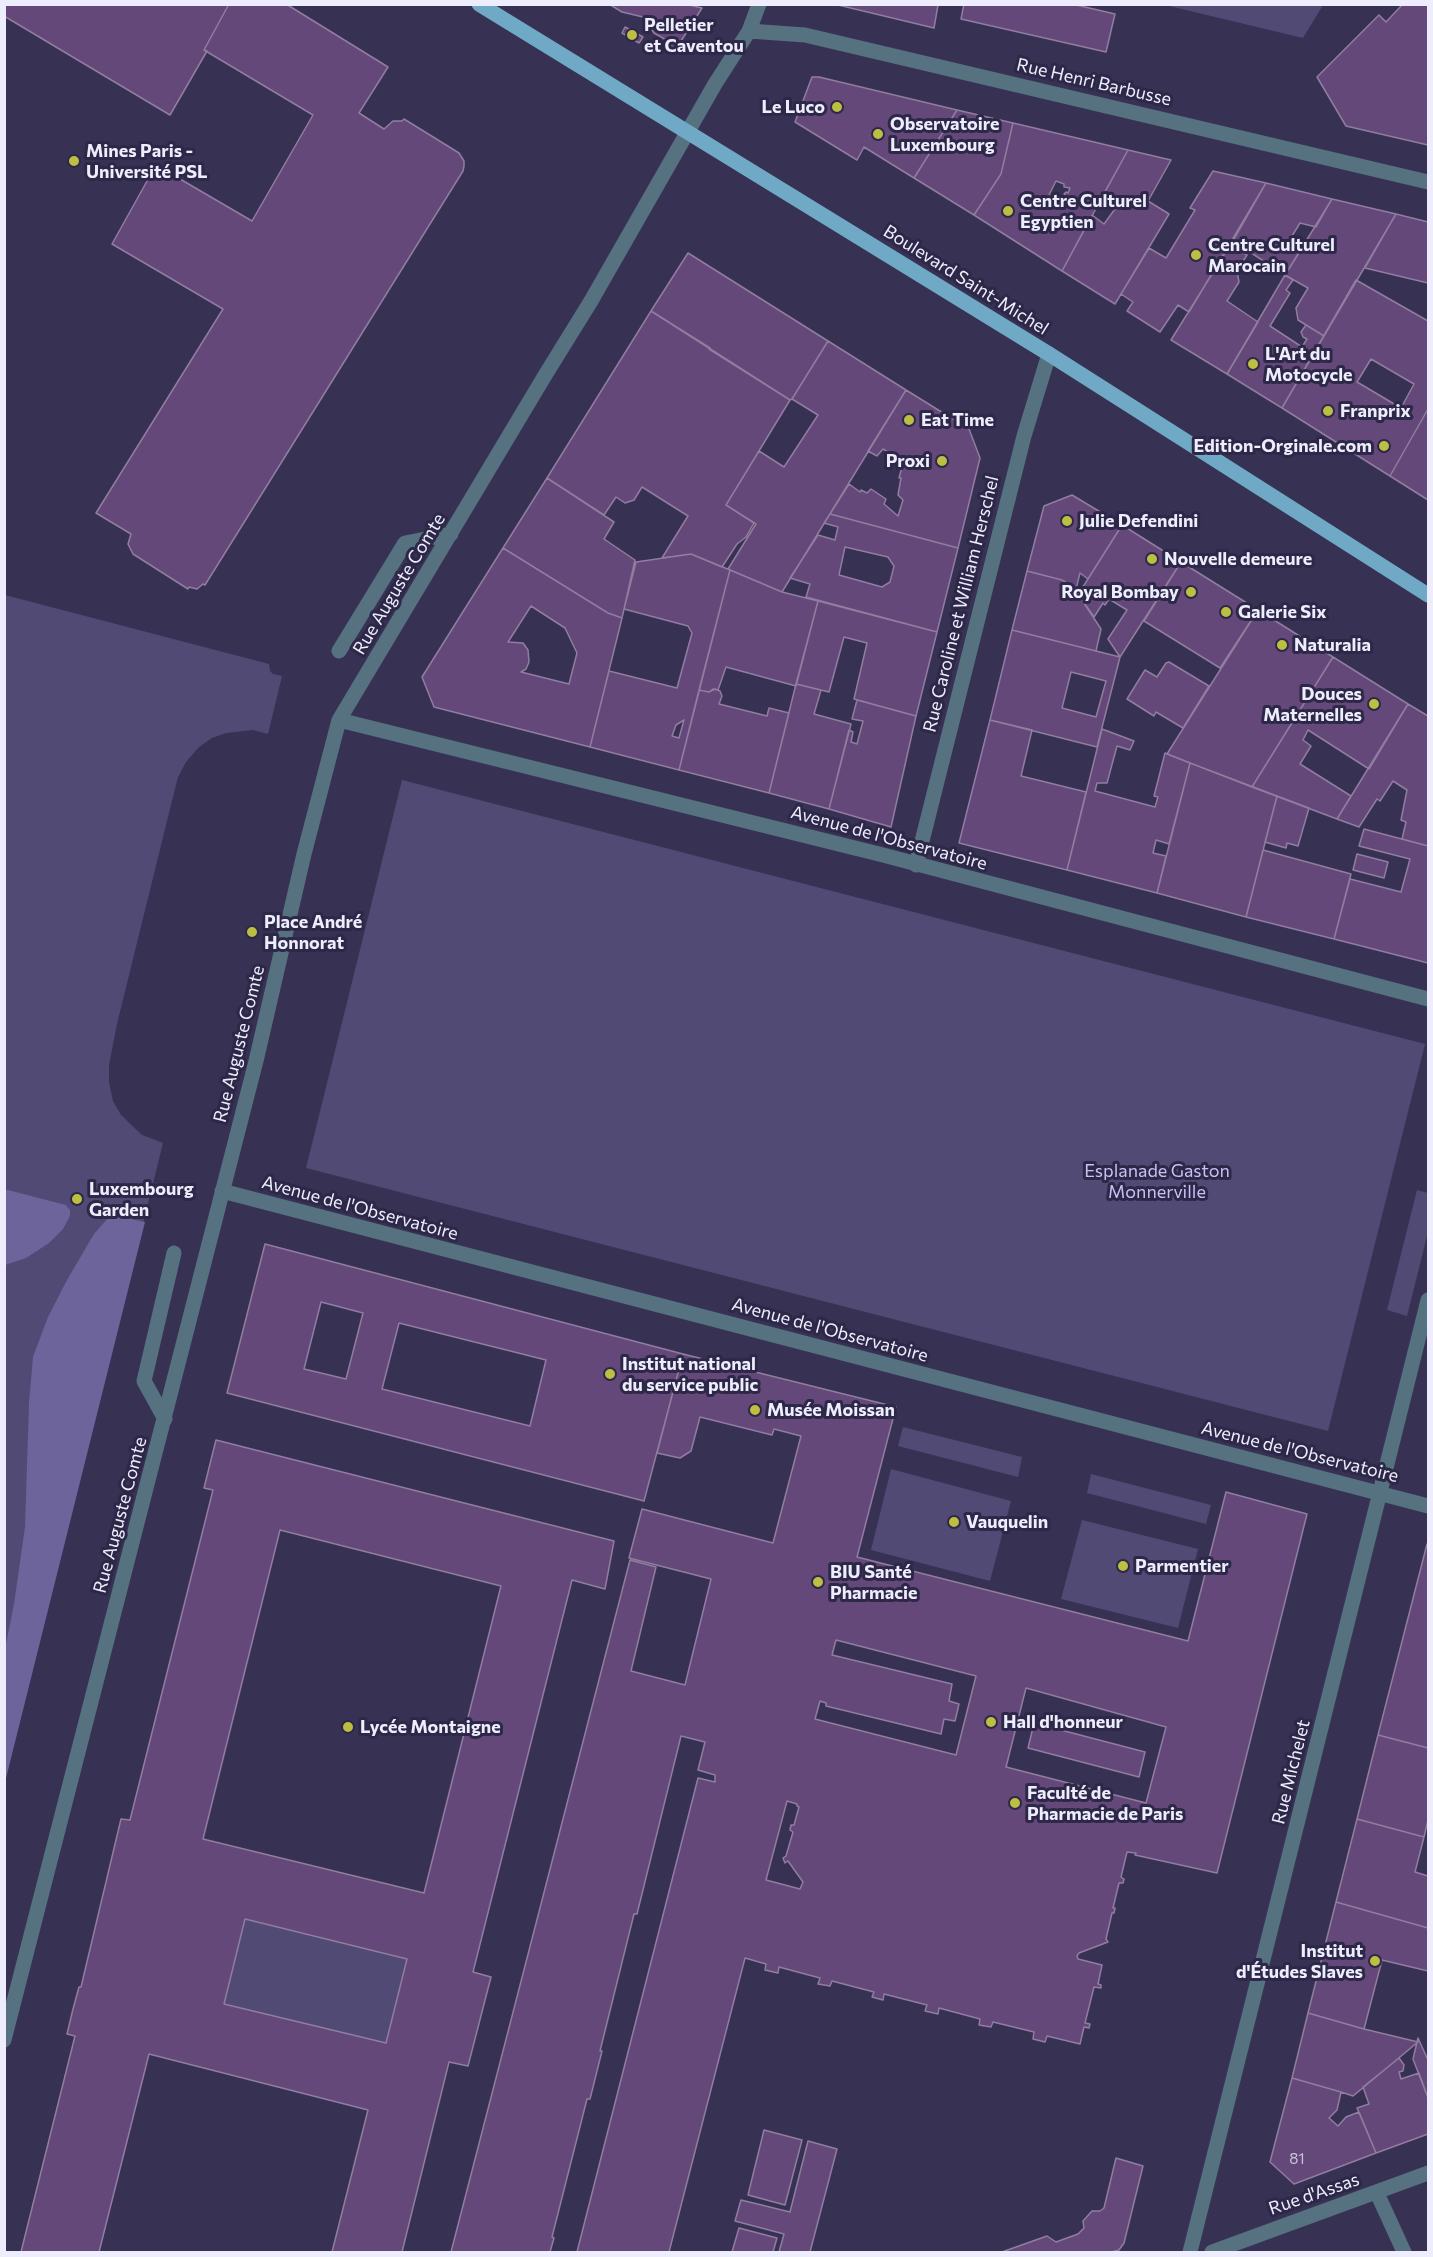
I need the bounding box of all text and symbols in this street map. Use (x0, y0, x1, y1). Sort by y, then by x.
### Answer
place label: Pelletier et Caventou (644, 14, 744, 57)
marker: Pelletier et Caventou (625, 28, 639, 42)
street label: Rue Henri Barbusse (1014, 54, 1174, 110)
place label: Le Luco (761, 96, 825, 118)
marker: Le Luco (830, 100, 844, 114)
place label: Observatoire Luxembourg (890, 113, 999, 156)
marker: Observatoire Luxembourg (871, 127, 885, 141)
place label: Mines Paris - Université PSL (86, 140, 207, 182)
marker: Mines Paris - Université PSL (67, 154, 81, 168)
place label: Centre Culturel Egyptien (1020, 190, 1147, 232)
marker: Centre Culturel Egyptien (1001, 204, 1015, 218)
street label: Boulevard Saint-Michel (880, 220, 1052, 340)
place label: Centre Culturel Marocain (1208, 234, 1335, 276)
marker: Centre Culturel Marocain (1189, 248, 1203, 262)
place label: L'Art du Motocycle (1265, 343, 1353, 386)
marker: L'Art du Motocycle (1246, 357, 1260, 371)
place label: Franprix (1340, 400, 1411, 422)
marker: Franprix (1321, 404, 1335, 418)
place label: Eat Time (921, 409, 994, 431)
marker: Eat Time (902, 413, 916, 427)
place label: Edition-Orginale.com (1193, 435, 1372, 457)
marker: Edition-Orginale.com (1377, 439, 1391, 453)
place label: Proxi (886, 450, 930, 472)
marker: Proxi (935, 454, 949, 468)
street label: Rue Caroline et William Herschel (919, 473, 1003, 735)
street label: Rue Auguste Comte (348, 509, 450, 659)
place label: Julie Defendini (1079, 510, 1198, 532)
marker: Julie Defendini (1060, 514, 1074, 528)
place label: Nouvelle demeure (1164, 548, 1312, 570)
marker: Nouvelle demeure (1145, 552, 1159, 566)
place label: Royal Bombay (1061, 581, 1179, 603)
marker: Royal Bombay (1184, 585, 1198, 599)
place label: Galerie Six (1238, 601, 1326, 623)
marker: Galerie Six (1219, 605, 1233, 619)
place label: Naturalia (1294, 634, 1371, 656)
marker: Naturalia (1275, 638, 1289, 652)
place label: Douces Maternelles (1263, 683, 1362, 726)
marker: Douces Maternelles (1367, 697, 1381, 711)
street label: Avenue de l'Observatoire (788, 801, 990, 875)
place label: Place André Honnorat (264, 911, 362, 954)
marker: Place André Honnorat (245, 925, 259, 939)
street label: Rue Auguste Comte (209, 963, 269, 1125)
park label: Esplanade Gaston Monnerville (1084, 1160, 1230, 1202)
street label: Avenue de l'Observatoire (259, 1171, 461, 1245)
place label: Luxembourg Garden (89, 1178, 194, 1220)
marker: Luxembourg Garden (70, 1192, 84, 1206)
street label: Avenue de l'Observatoire (729, 1293, 931, 1367)
place label: Institut national du service public (622, 1353, 758, 1396)
marker: Institut national du service public (603, 1367, 617, 1381)
place label: Musée Moissan (767, 1399, 895, 1421)
marker: Musée Moissan (748, 1403, 762, 1417)
street label: Avenue de l'Observatoire (1199, 1417, 1401, 1487)
street label: Rue Auguste Comte (89, 1434, 151, 1596)
place label: Vauquelin (966, 1511, 1048, 1533)
marker: Vauquelin (947, 1515, 961, 1529)
place label: Parmentier (1135, 1555, 1229, 1577)
marker: Parmentier (1116, 1559, 1130, 1573)
place label: BIU Santé Pharmacie (830, 1561, 917, 1604)
marker: BIU Santé Pharmacie (811, 1575, 825, 1589)
place label: Hall d'honneur (1003, 1711, 1123, 1733)
marker: Hall d'honneur (984, 1715, 998, 1729)
place label: Lycée Montaigne (360, 1716, 501, 1738)
street label: Rue Michelet (1268, 1718, 1314, 1826)
marker: Lycée Montaigne (341, 1720, 355, 1734)
place label: Faculté de Pharmacie de Paris (1027, 1782, 1183, 1824)
marker: Faculté de Pharmacie de Paris (1008, 1796, 1022, 1810)
place label: Institut d'Études Slaves (1236, 1940, 1363, 1982)
marker: Institut d'Études Slaves (1368, 1954, 1382, 1968)
house number: 81 (1289, 2150, 1305, 2168)
street label: Rue d'Assas (1266, 2168, 1362, 2220)

